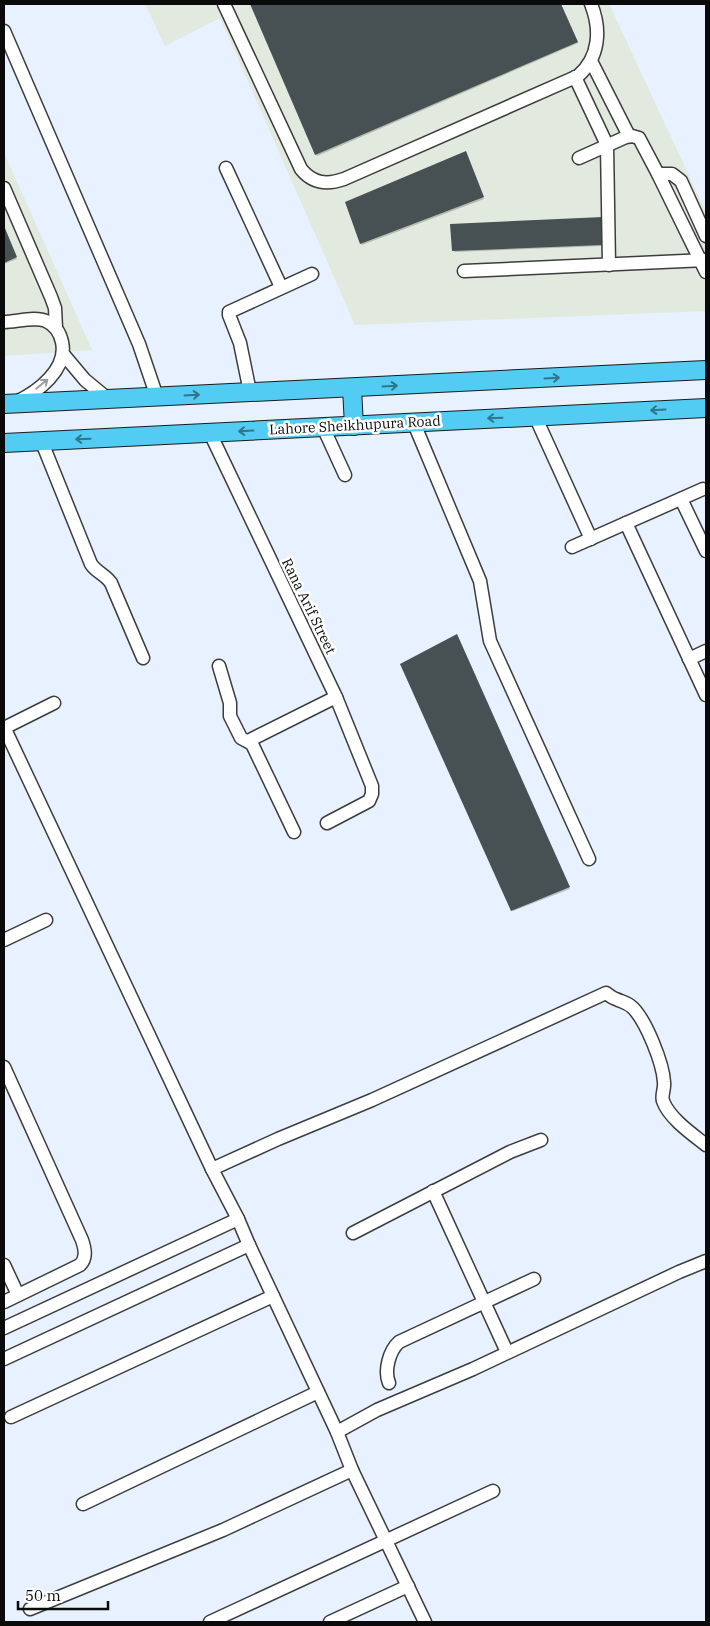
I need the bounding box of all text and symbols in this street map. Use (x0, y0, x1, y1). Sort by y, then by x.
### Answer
one-way arrow (544, 373, 560, 382)
one-way arrow (35, 379, 48, 390)
one-way arrow (381, 382, 397, 391)
one-way arrow (184, 391, 200, 400)
one-way arrow (650, 406, 666, 415)
street label: Lahore Sheikhupura Road (269, 411, 442, 438)
one-way arrow (488, 413, 504, 423)
one-way arrow (238, 427, 254, 436)
one-way arrow (76, 434, 92, 443)
street label: Rana Arif Street (278, 555, 340, 657)
scale bar (18, 1578, 108, 1610)
text: 50 m (25, 1586, 61, 1605)

